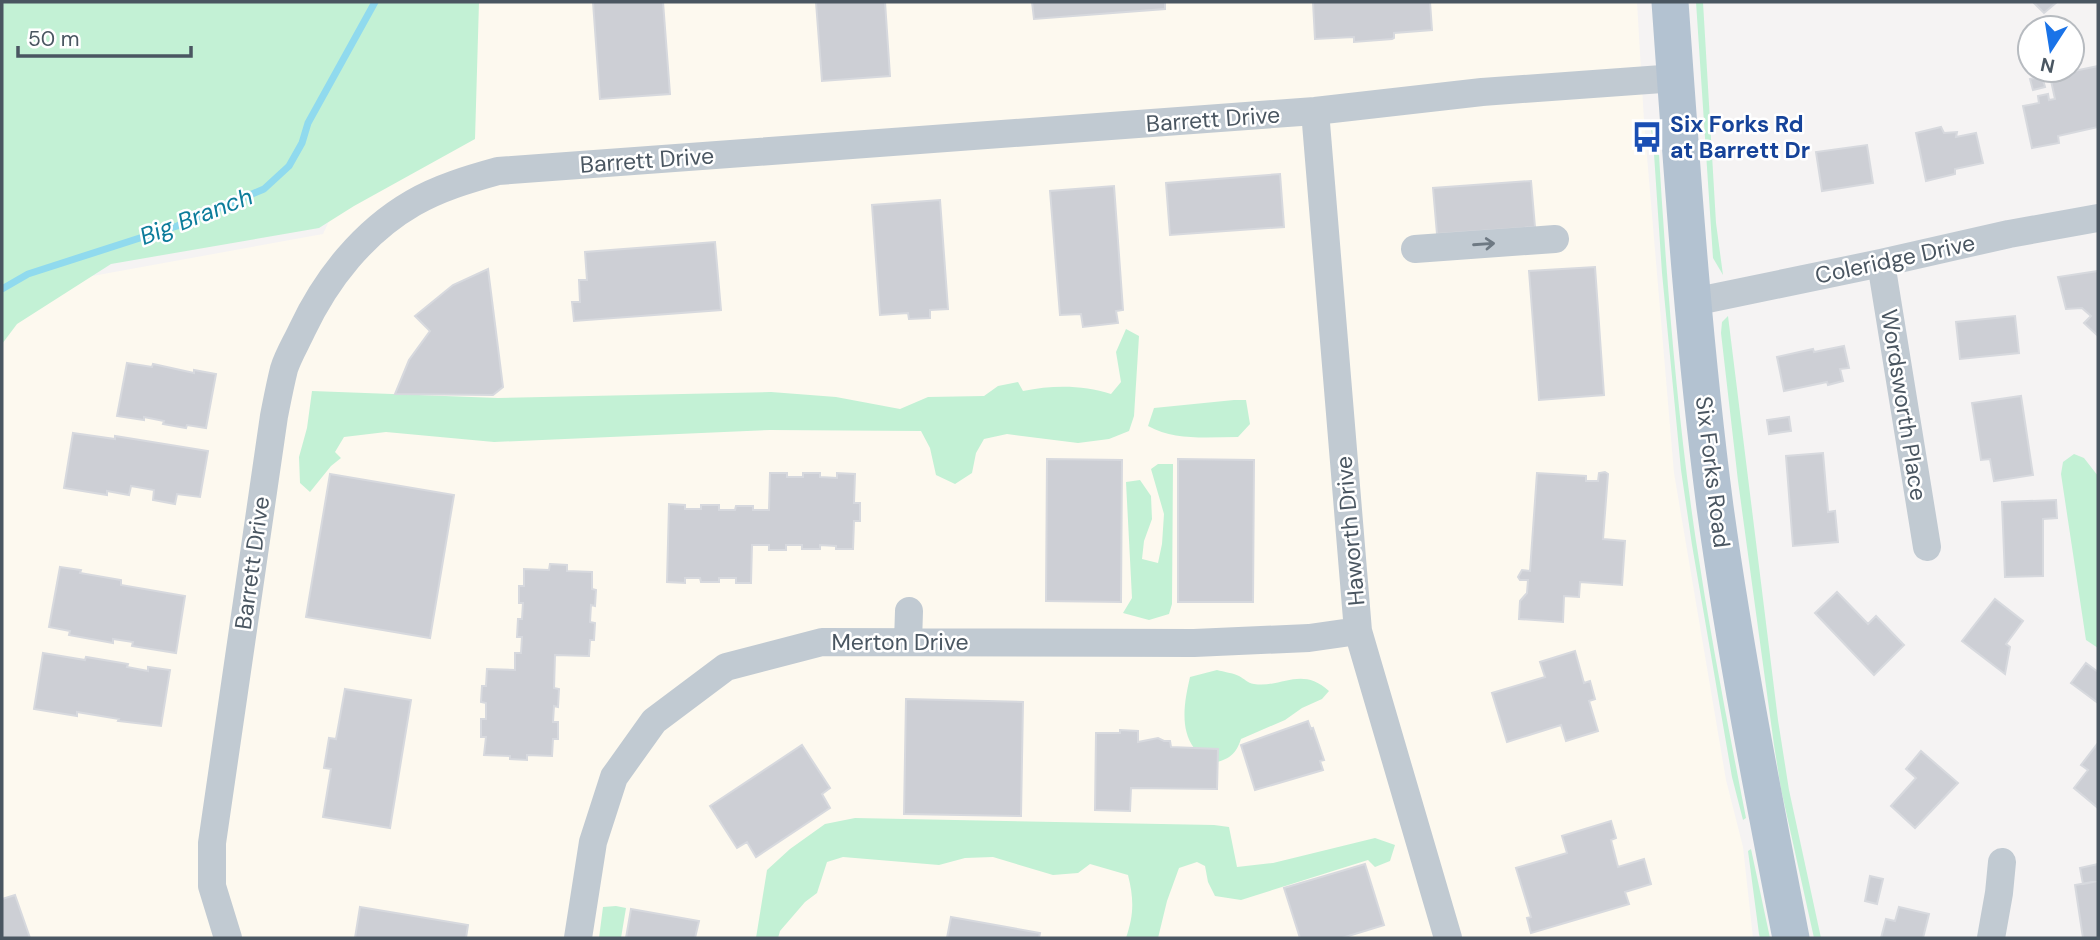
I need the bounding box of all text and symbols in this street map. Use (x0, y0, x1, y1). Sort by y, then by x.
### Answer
scale bar (18, 14, 191, 58)
north arrow (2016, 14, 2086, 84)
text: 50 m (28, 25, 79, 53)
text: N (2038, 51, 2057, 79)
street label: Barrett Drive (1145, 99, 1281, 139)
place label: Six Forks Rd at Barrett Dr (1670, 109, 1810, 165)
bus stop icon: Six Forks Rd at Barrett Dr (1630, 120, 1664, 154)
street label: Barrett Drive (579, 140, 715, 180)
water label: Big Branch (135, 180, 257, 252)
street label: Coleridge Drive (1812, 227, 1978, 291)
one-way arrow (1472, 238, 1495, 251)
street label: Wordsworth Place (1874, 307, 1934, 503)
street label: Six Forks Road (1689, 394, 1737, 550)
street label: Haworth Drive (1329, 455, 1371, 607)
street label: Barrett Drive (228, 494, 276, 632)
street label: Merton Drive (831, 627, 969, 657)

